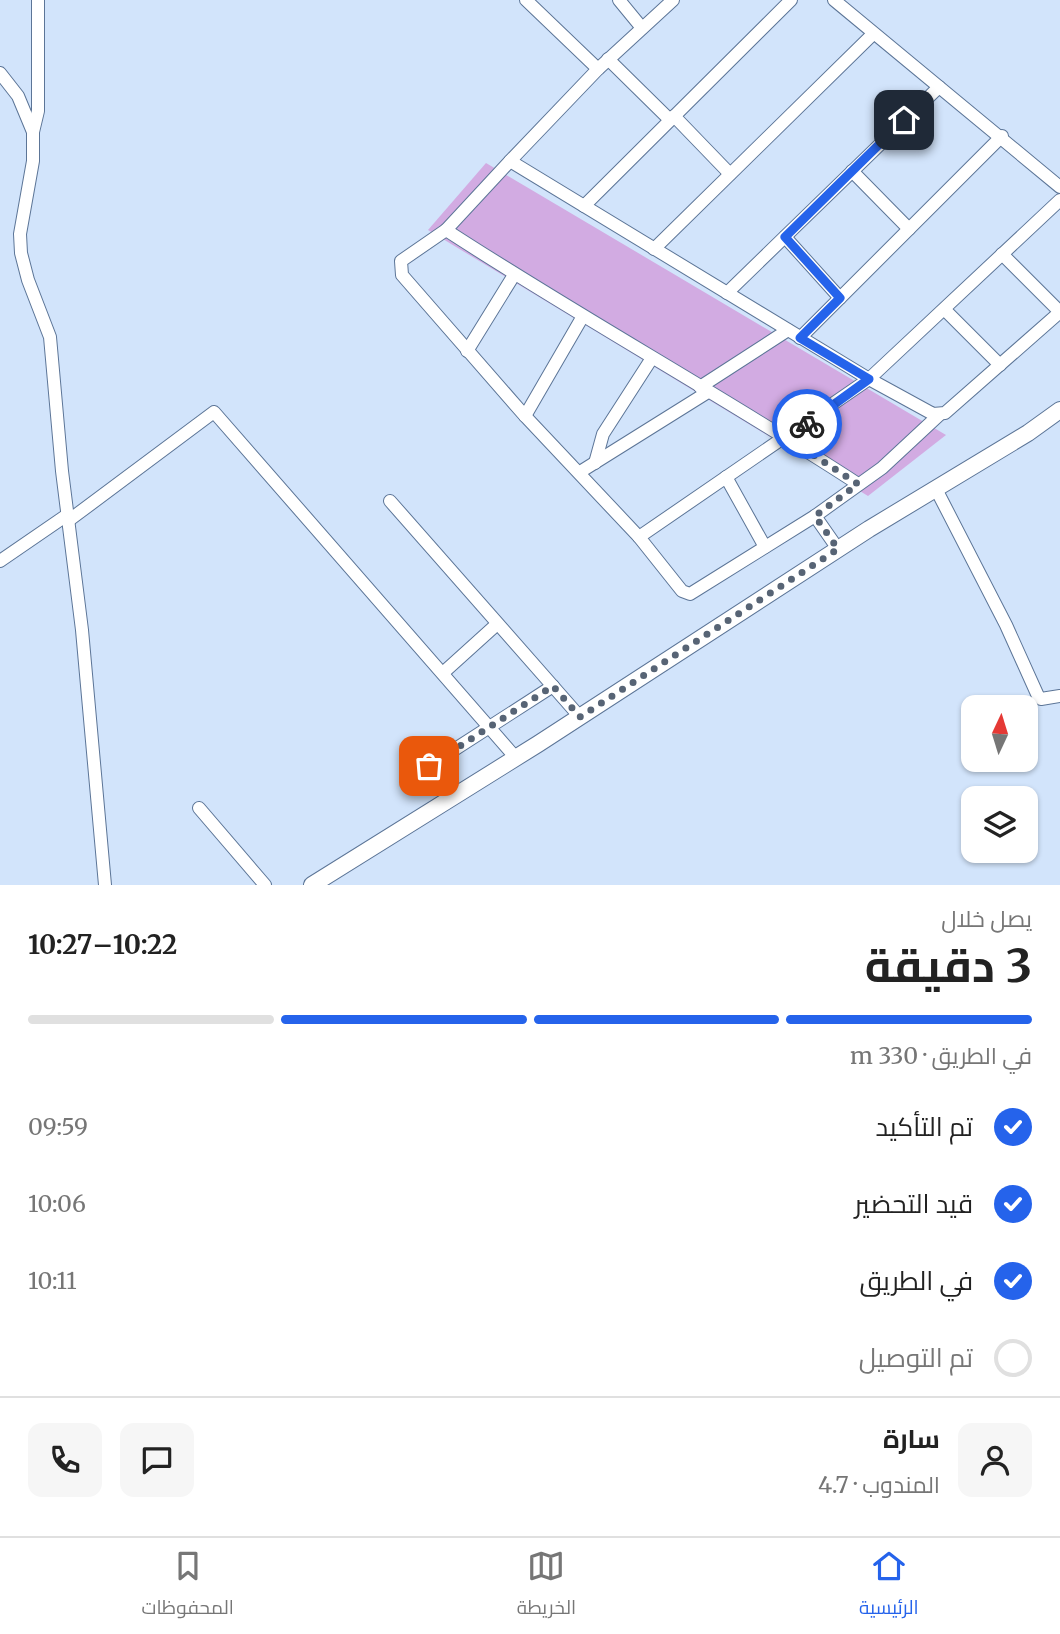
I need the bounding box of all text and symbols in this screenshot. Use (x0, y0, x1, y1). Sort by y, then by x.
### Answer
pin (874, 90, 934, 150)
icon: home (885, 101, 923, 139)
courier (772, 389, 842, 459)
icon: bike (788, 405, 826, 443)
north arrow (961, 695, 1038, 772)
map controls (961, 695, 1038, 863)
pin (399, 736, 459, 796)
icon: bag (410, 747, 448, 785)
button: layers (961, 786, 1038, 863)
text: يصل خلال (941, 904, 1032, 933)
text: 10:22–10:27 (28, 928, 177, 961)
text: 3 دقيقة (865, 937, 1032, 995)
text: في الطريق · 330 m (850, 1041, 1032, 1070)
icon: check (994, 1108, 1032, 1146)
text: تم التأكيد (875, 1110, 973, 1143)
text: 09:59 (28, 1112, 88, 1141)
icon: check (994, 1185, 1032, 1223)
text: قيد التحضير (854, 1187, 973, 1220)
text: 10:06 (28, 1189, 86, 1218)
icon: check (994, 1262, 1032, 1300)
text: في الطريق (860, 1264, 973, 1297)
text: 10:11 (28, 1266, 77, 1295)
text: تم التوصيل (859, 1341, 973, 1374)
text: سارة (883, 1422, 940, 1455)
button: phone (28, 1423, 102, 1497)
button: chat (120, 1423, 194, 1497)
button: person (958, 1423, 1032, 1497)
text: المندوب · 4.7 (818, 1470, 940, 1499)
tab: المحفوظات (141, 1547, 234, 1625)
tab: الخريطة (517, 1547, 576, 1625)
tab: الرئيسية (859, 1547, 919, 1625)

